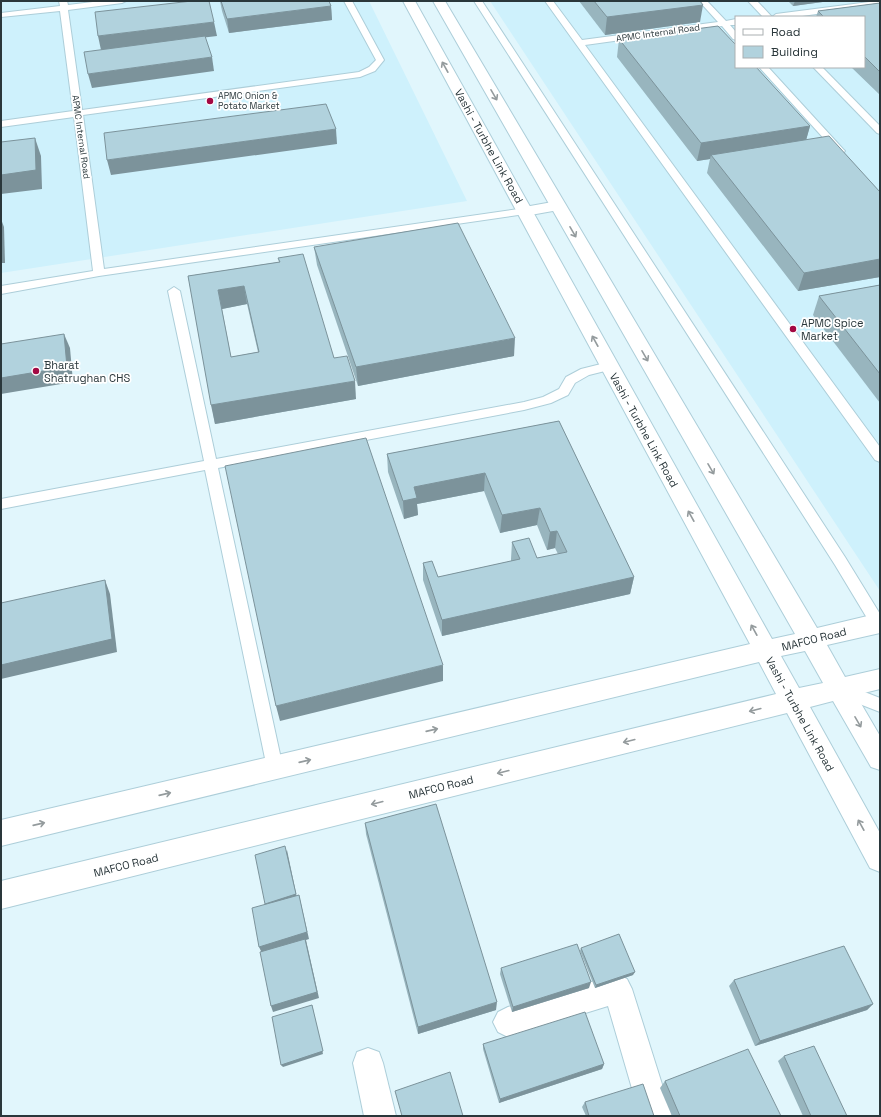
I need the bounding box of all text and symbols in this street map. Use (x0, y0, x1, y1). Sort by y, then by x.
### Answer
legend (735, 16, 865, 68)
street label: APMC Internal Road (615, 21, 701, 45)
text: Road (771, 24, 800, 40)
text: Building (771, 44, 818, 60)
one-way arrow (441, 61, 449, 73)
street label: Vashi - Turbhe Link Road (452, 86, 526, 206)
one-way arrow (490, 89, 498, 101)
place label: APMC Onion & Potato Market (218, 90, 280, 112)
street label: APMC Internal Road (69, 94, 93, 180)
marker: APMC Onion & Potato Market (205, 96, 215, 106)
one-way arrow (569, 226, 577, 238)
place label: APMC Spice Market (801, 316, 864, 343)
marker: APMC Spice Market (788, 324, 798, 334)
one-way arrow (591, 335, 599, 347)
one-way arrow (642, 350, 650, 362)
place label: Bharat Shatrughan CHS (44, 358, 130, 385)
marker: Bharat Shatrughan CHS (31, 366, 41, 376)
street label: Vashi - Turbhe Link Road (607, 370, 681, 490)
one-way arrow (707, 463, 715, 475)
one-way arrow (687, 510, 695, 522)
one-way arrow (750, 624, 757, 636)
street label: MAFCO Road (780, 624, 848, 654)
street label: Vashi - Turbhe Link Road (763, 654, 837, 774)
one-way arrow (749, 707, 762, 715)
one-way arrow (855, 716, 863, 728)
one-way arrow (425, 726, 438, 734)
one-way arrow (623, 738, 636, 745)
one-way arrow (299, 756, 312, 764)
one-way arrow (497, 769, 510, 776)
street label: MAFCO Road (407, 772, 475, 802)
one-way arrow (159, 790, 172, 797)
one-way arrow (370, 800, 383, 807)
one-way arrow (857, 819, 865, 831)
one-way arrow (32, 820, 45, 828)
street label: MAFCO Road (92, 850, 160, 880)

